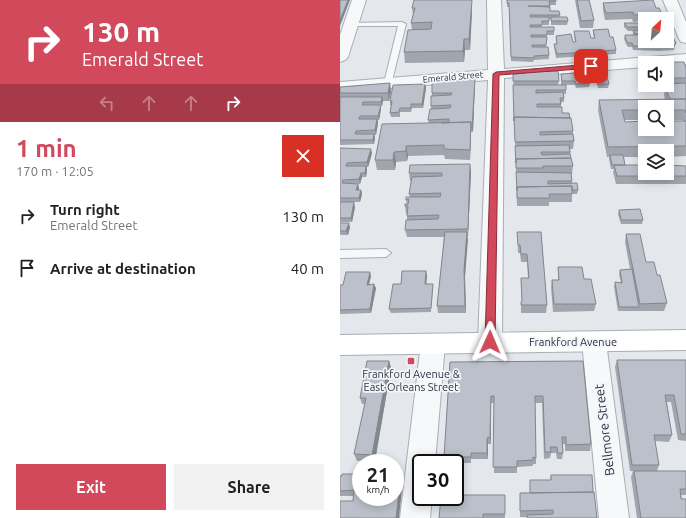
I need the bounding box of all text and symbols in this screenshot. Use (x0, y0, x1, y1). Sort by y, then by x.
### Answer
north arrow (638, 12, 674, 48)
map controls (638, 12, 674, 180)
icon: right (16, 16, 68, 68)
text: 130 m (82, 16, 160, 47)
text: Emerald Street (82, 49, 203, 69)
pin (574, 49, 608, 83)
icon: arrive (580, 55, 602, 77)
button: sound (638, 56, 674, 92)
street label: Emerald Street (422, 69, 484, 85)
icon: left (96, 92, 118, 114)
icon: ahead (138, 92, 160, 114)
icon: ahead (180, 92, 202, 114)
icon: right (222, 92, 244, 114)
button: search (638, 100, 674, 136)
text: 1 min (16, 135, 77, 162)
button: close (282, 135, 324, 177)
button: layers (638, 144, 674, 180)
text: 170 m · 12:05 (16, 164, 94, 178)
text: Turn right (50, 201, 120, 218)
icon: right (16, 205, 38, 227)
text: 130 m (282, 208, 324, 225)
text: Emerald Street (50, 218, 138, 232)
icon: arrive (16, 257, 38, 279)
text: Arrive at destination (50, 260, 196, 277)
text: 40 m (291, 260, 324, 277)
position arrow (469, 321, 511, 363)
street label: Frankford Avenue (529, 336, 617, 348)
marker: Frankford Avenue & East Orleans Street (406, 356, 416, 366)
place label: Frankford Avenue & East Orleans Street (362, 368, 461, 393)
street label: Bellmore Street (591, 383, 617, 477)
speed limit sign: 30 (412, 454, 464, 506)
text: 21 (367, 463, 389, 486)
button: Exit (16, 464, 166, 510)
button: Share (174, 464, 324, 510)
text: km/h (366, 484, 390, 495)

